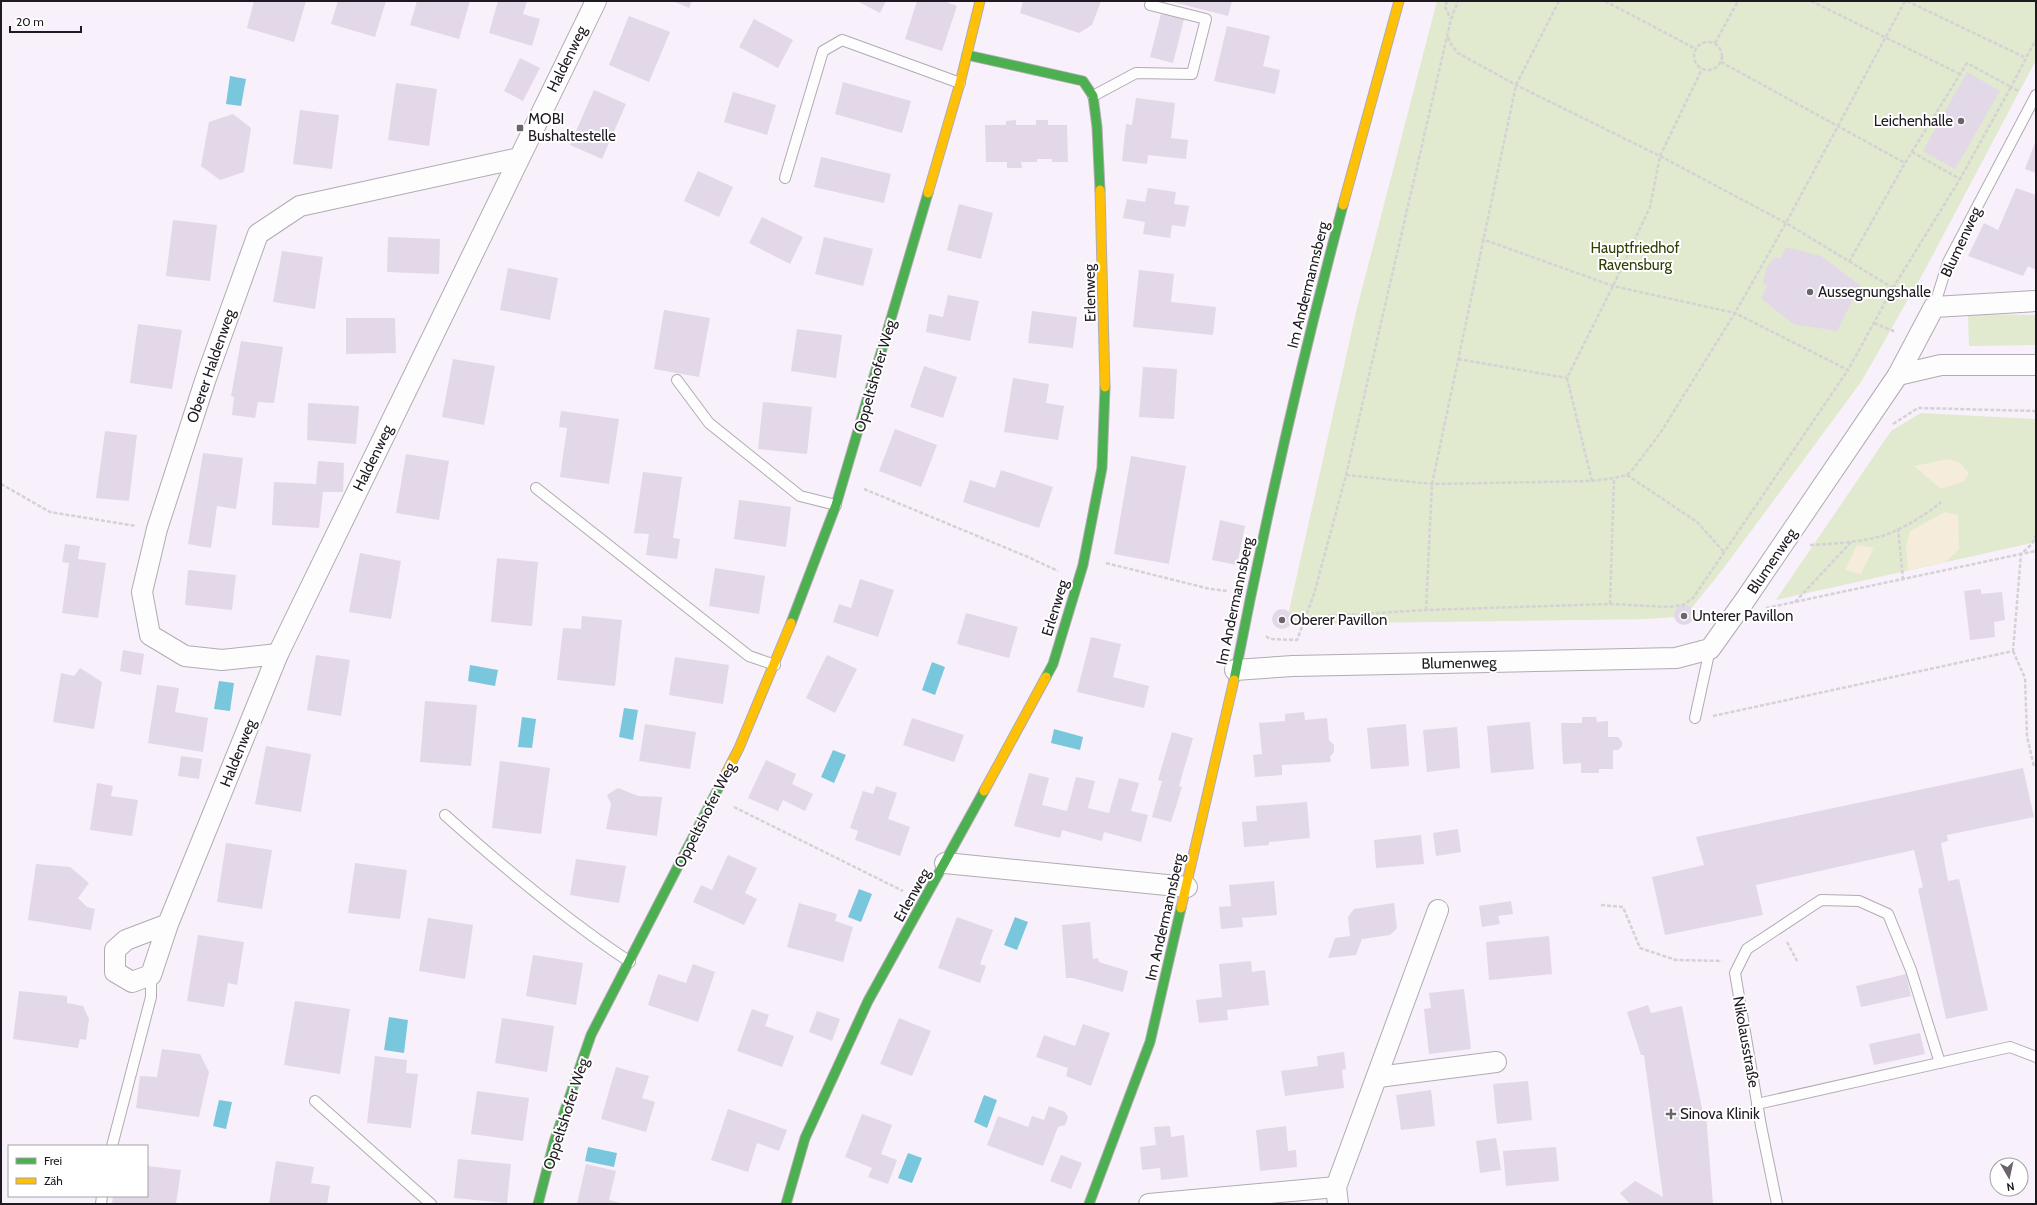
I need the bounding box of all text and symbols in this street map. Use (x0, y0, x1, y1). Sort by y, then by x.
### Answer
scale bar (10, 8, 81, 34)
text: 20 m (16, 14, 44, 29)
street label: Haldenweg (543, 23, 591, 95)
place label: MOBI Bushaltestelle (528, 110, 616, 145)
place label: Leichenhalle (1874, 112, 1953, 130)
marker: Leichenhalle (1956, 116, 1966, 126)
marker: MOBI Bushaltestelle (515, 123, 525, 133)
street label: Blumenweg (1937, 204, 1985, 280)
street label: Im Andermannsberg (1284, 219, 1333, 350)
park label: Hauptfriedhof Ravensburg (1591, 239, 1680, 274)
street label: Erlenweg (1080, 263, 1100, 322)
place label: Aussegnungshalle (1818, 283, 1931, 301)
marker: Aussegnungshalle (1805, 287, 1815, 297)
street label: Oberer Haldenweg (183, 306, 239, 425)
street label: Oppeltshofer Weg (850, 317, 900, 434)
street label: Haldenweg (349, 422, 397, 494)
street label: Blumenweg (1743, 524, 1801, 597)
street label: Im Andermannsberg (1213, 535, 1257, 666)
street label: Erlenweg (1038, 577, 1072, 638)
place label: Unterer Pavillon (1692, 607, 1793, 625)
place label: Oberer Pavillon (1290, 611, 1387, 629)
marker: Unterer Pavillon (1679, 611, 1689, 621)
marker: Oberer Pavillon (1277, 615, 1287, 625)
street label: Blumenweg (1421, 653, 1497, 673)
street label: Haldenweg (216, 716, 260, 789)
street label: Oppeltshofer Weg (671, 759, 740, 871)
street label: Im Andermannsberg (1142, 851, 1189, 982)
street label: Erlenweg (890, 865, 934, 925)
street label: Nikolausstraße (1729, 995, 1763, 1089)
street label: Oppeltshofer Weg (539, 1055, 593, 1172)
place label: Sinova Klinik (1680, 1105, 1760, 1123)
marker: Sinova Klinik (1665, 1108, 1677, 1120)
legend (8, 1145, 148, 1197)
text: Frei (44, 1153, 62, 1168)
north arrow (1989, 1157, 2029, 1197)
text: Zäh (44, 1173, 63, 1188)
text: N (2006, 1179, 2016, 1194)

